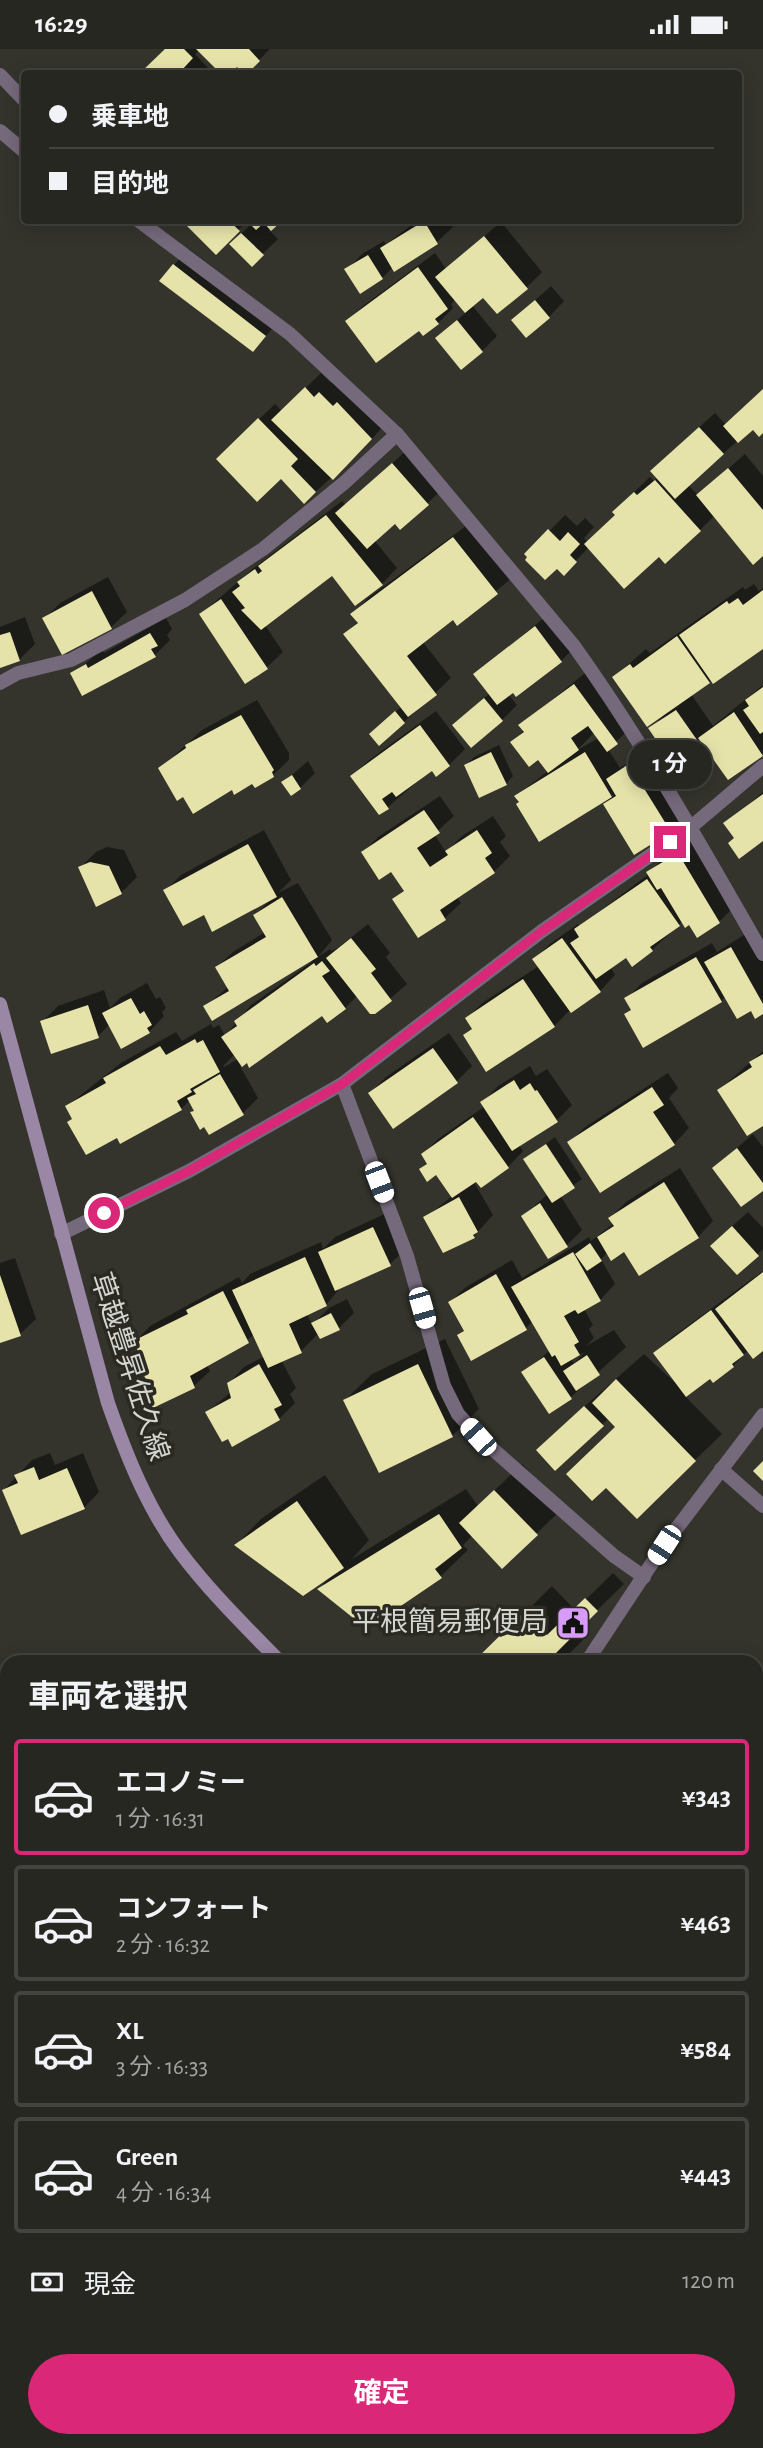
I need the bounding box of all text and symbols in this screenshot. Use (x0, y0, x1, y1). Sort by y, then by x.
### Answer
text: 16:29 (35, 11, 88, 37)
text: 乗車地 (91, 104, 169, 130)
text: 目的地 (91, 171, 169, 197)
callout: 1 分 (628, 741, 712, 789)
text: 1 分 (653, 753, 687, 776)
route end (654, 826, 686, 858)
car (362, 1159, 397, 1205)
route start (88, 1197, 120, 1229)
street label: 草越豊昇佐久線 (85, 1269, 175, 1465)
car (407, 1285, 438, 1331)
car (457, 1414, 500, 1460)
car (644, 1522, 685, 1568)
public building icon: 平根簡易郵便局 (554, 1604, 592, 1642)
place label: 平根簡易郵便局 (352, 1607, 548, 1637)
text: 車両を選択 (28, 1681, 188, 1713)
icon: car (32, 1766, 95, 1829)
text: エコノミー (116, 1770, 246, 1796)
text: ¥343 (682, 1784, 731, 1810)
text: 1 分 · 16:31 (116, 1808, 205, 1831)
icon: car (32, 1892, 95, 1955)
text: コンフォート (116, 1896, 271, 1922)
text: ¥463 (680, 1910, 731, 1936)
text: 2 分 · 16:32 (116, 1934, 210, 1957)
icon: car (32, 2018, 95, 2081)
text: XL (116, 2018, 143, 2044)
text: ¥584 (680, 2036, 731, 2062)
text: 3 分 · 16:33 (116, 2056, 208, 2079)
icon: car (32, 2144, 95, 2207)
text: Green (116, 2144, 178, 2170)
text: ¥443 (680, 2162, 731, 2188)
text: 4 分 · 16:34 (116, 2182, 211, 2205)
icon: cash (28, 2263, 66, 2301)
text: 120 m (682, 2270, 735, 2293)
text: 現金 (84, 2272, 136, 2298)
button: 確定 (28, 2354, 735, 2434)

